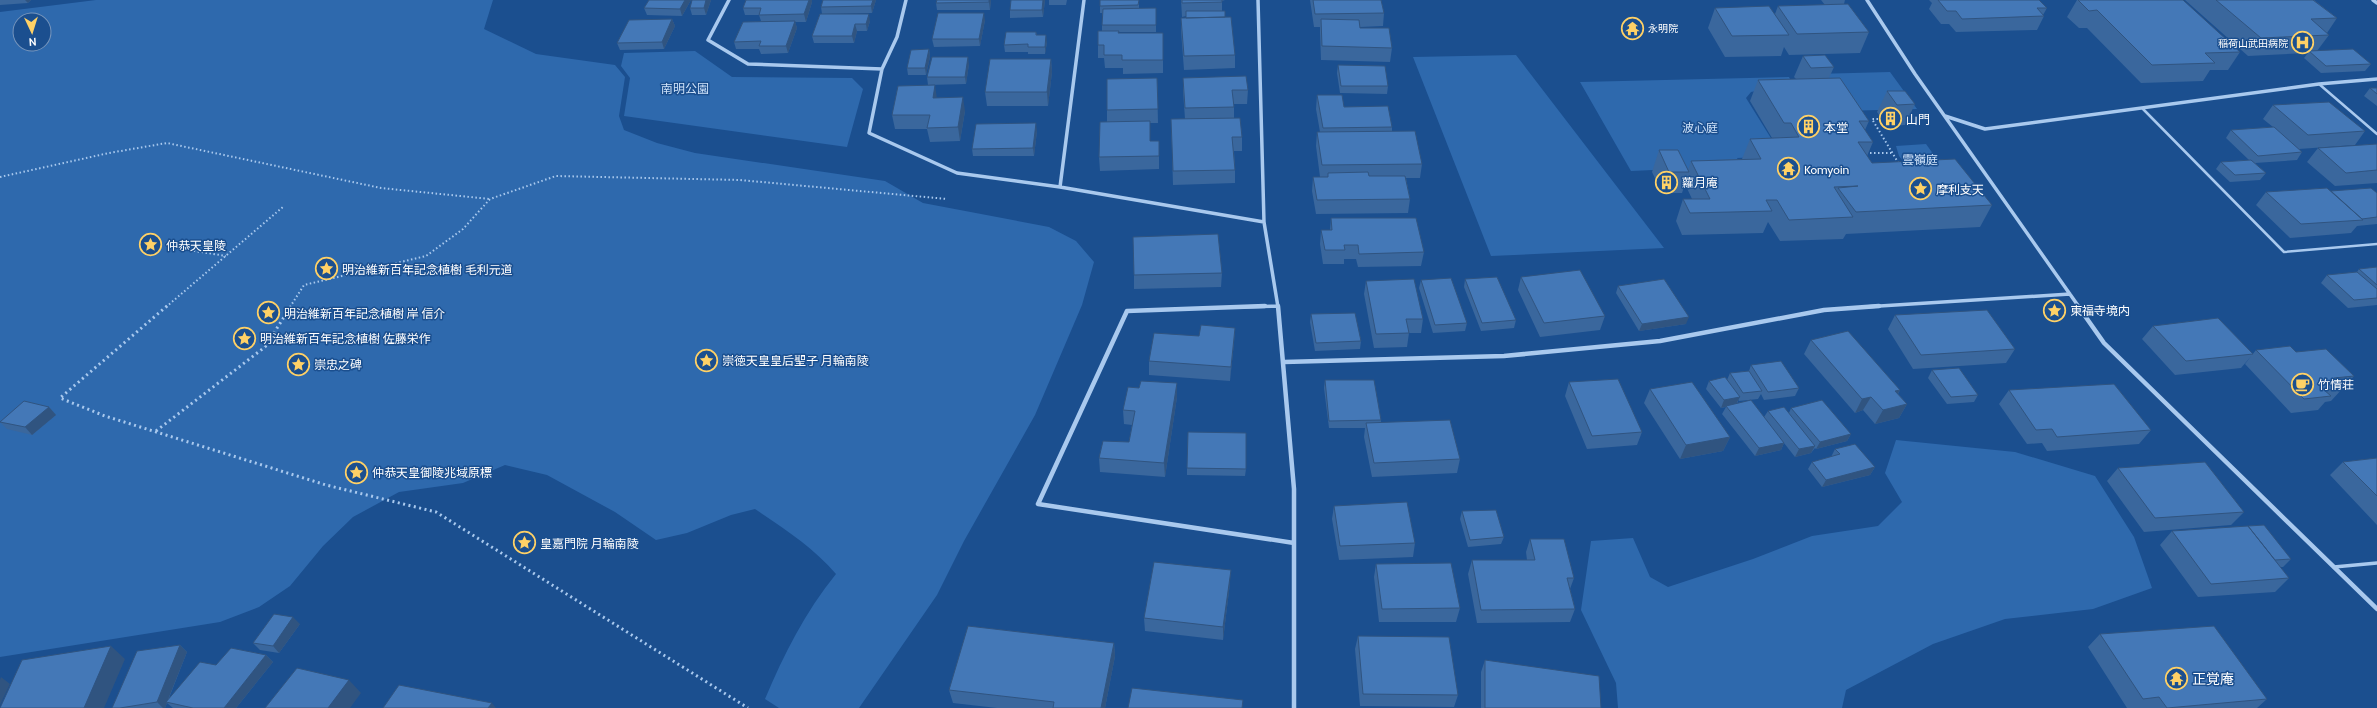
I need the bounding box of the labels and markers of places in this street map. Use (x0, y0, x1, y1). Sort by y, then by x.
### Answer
temple icon: 永明院 (1619, 15, 1645, 41)
place label: 永明院 (1648, 22, 1678, 35)
hospital icon: 稲荷山武田病院 (2290, 30, 2316, 56)
place label: 稲荷山武田病院 (2218, 37, 2288, 50)
building icon: 山門 (1878, 106, 1904, 132)
place label: 山門 (1906, 112, 1930, 127)
building icon: 本堂 (1795, 114, 1821, 140)
place label: 本堂 (1824, 120, 1848, 135)
temple icon: Komyoin (1776, 156, 1802, 182)
place label: Komyoin (1804, 162, 1849, 177)
building icon: 蘿月庵 (1654, 169, 1680, 195)
place label: 蘿月庵 (1682, 175, 1718, 190)
place icon: 摩利支天 (1908, 176, 1934, 202)
place label: 摩利支天 (1936, 182, 1984, 197)
place icon: 仲恭天皇陵 (137, 232, 163, 258)
place label: 仲恭天皇陵 (166, 238, 226, 253)
place icon: 明治維新百年記念植樹 毛利元道 (314, 256, 340, 282)
place label: 明治維新百年記念植樹 毛利元道 (342, 262, 513, 277)
place icon: 東福寺境内 (2042, 297, 2068, 323)
place icon: 明治維新百年記念植樹 岸 信介 (256, 300, 282, 326)
place label: 東福寺境内 (2070, 303, 2130, 318)
place label: 明治維新百年記念植樹 岸 信介 (284, 306, 445, 321)
place icon: 明治維新百年記念植樹 佐藤栄作 (232, 325, 258, 351)
place label: 明治維新百年記念植樹 佐藤栄作 (260, 331, 431, 346)
place icon: 崇徳天皇皇后聖子 月輪南陵 (694, 347, 720, 373)
place icon: 崇忠之碑 (286, 351, 312, 377)
place label: 崇徳天皇皇后聖子 月輪南陵 (722, 353, 869, 368)
place label: 崇忠之碑 (314, 357, 362, 372)
cafe icon: 竹情荘 (2290, 371, 2316, 397)
place label: 竹情荘 (2318, 377, 2354, 392)
place icon: 仲恭天皇御陵兆域原標 (344, 459, 370, 485)
place label: 仲恭天皇御陵兆域原標 (372, 465, 492, 480)
place icon: 皇嘉門院 月輪南陵 (511, 530, 537, 556)
place label: 皇嘉門院 月輪南陵 (540, 536, 639, 551)
temple icon: 正覚庵 (2164, 666, 2190, 692)
place label: 正覚庵 (2192, 670, 2234, 688)

